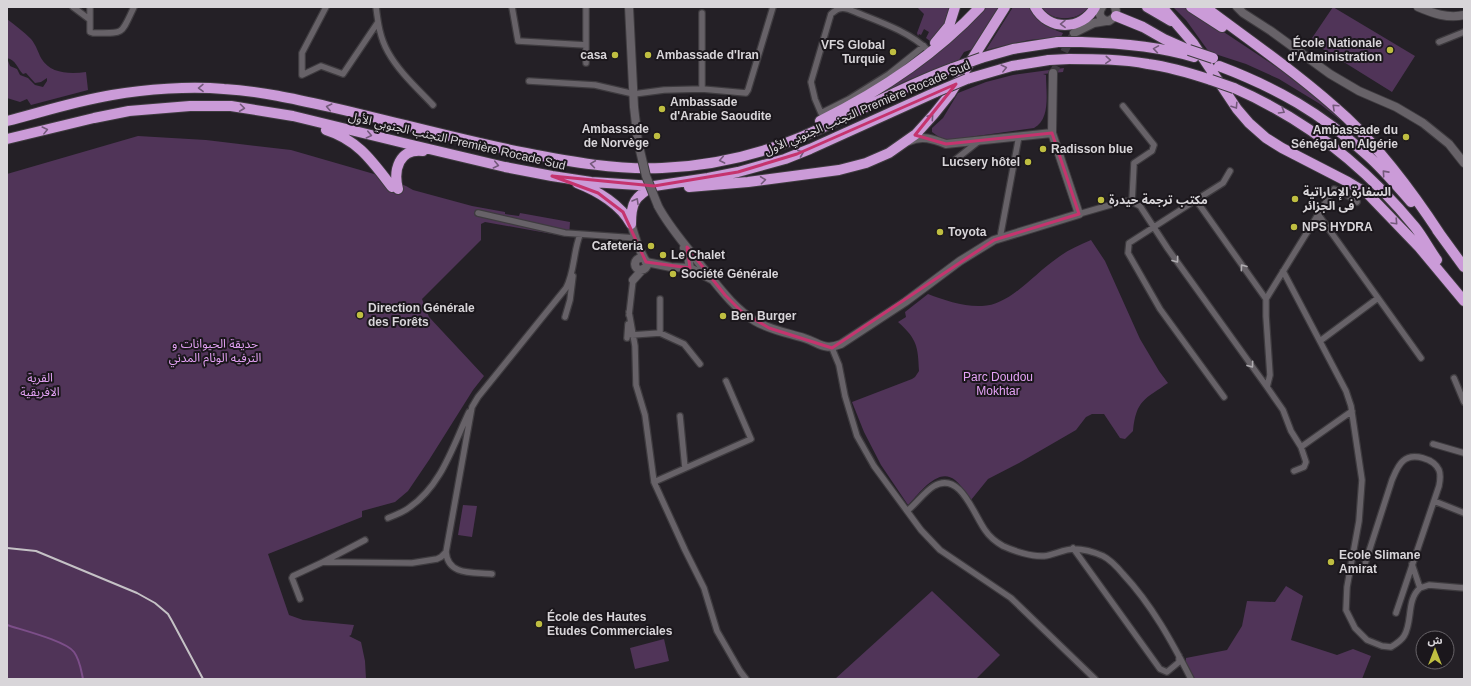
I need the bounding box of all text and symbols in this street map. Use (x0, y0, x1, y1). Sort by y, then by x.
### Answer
one-way arrow (1060, 20, 1066, 29)
place label: École Nationale d'Administration (1287, 35, 1382, 64)
place label: VFS Global Turquie (821, 38, 885, 66)
one-way arrow (1153, 45, 1159, 54)
marker: École Nationale d'Administration (1385, 45, 1395, 55)
marker: VFS Global Turquie (888, 47, 898, 57)
place label: casa (580, 48, 607, 62)
place label: Ambassade d'Iran (656, 48, 759, 62)
marker: casa (610, 50, 620, 60)
marker: Ambassade d'Iran (643, 50, 653, 60)
one-way arrow (1105, 55, 1111, 64)
street label: التجنب الجنوبي الأول Première Rocade Sud (762, 58, 973, 160)
one-way arrow (1001, 64, 1007, 72)
one-way arrow (198, 84, 204, 92)
place label: Ambassade d'Arabie Saoudite (670, 95, 772, 123)
one-way arrow (1231, 102, 1238, 109)
one-way arrow (239, 103, 245, 112)
one-way arrow (326, 103, 332, 111)
marker: Ambassade d'Arabie Saoudite (657, 104, 667, 114)
one-way arrow (1333, 105, 1340, 112)
one-way arrow (1278, 107, 1285, 114)
street label: التجنب الجنوبي الأول Première Rocade Sud (346, 109, 567, 176)
one-way arrow (927, 115, 934, 122)
place label: Ambassade de Norvège (582, 122, 649, 150)
place label: Ambassade du Sénégal en Algérie (1291, 123, 1398, 151)
one-way arrow (42, 126, 48, 134)
one-way arrow (366, 131, 373, 139)
marker: Ambassade de Norvège (652, 131, 662, 141)
marker: Ambassade du Sénégal en Algérie (1401, 132, 1411, 142)
place label: Radisson blue (1051, 142, 1133, 156)
marker: Radisson blue (1038, 144, 1048, 154)
one-way arrow (797, 149, 804, 157)
one-way arrow (719, 155, 725, 164)
place label: Lucsery hôtel (942, 155, 1020, 169)
marker: Lucsery hôtel (1023, 157, 1033, 167)
one-way arrow (493, 160, 499, 168)
one-way arrow (590, 160, 596, 169)
one-way arrow (1382, 170, 1389, 178)
one-way arrow (760, 176, 766, 185)
place label: السفارة الإماراتية فى الجزائر (1302, 185, 1391, 213)
place label: مكتب ترجمة حيدرة (1109, 193, 1208, 207)
marker: السفارة الإماراتية فى الجزائر (1290, 194, 1300, 204)
marker: مكتب ترجمة حيدرة (1096, 195, 1106, 205)
one-way arrow (631, 198, 638, 205)
one-way arrow (1390, 217, 1398, 225)
place label: NPS HYDRA (1302, 220, 1373, 234)
marker: NPS HYDRA (1289, 222, 1299, 232)
place label: Toyota (948, 225, 987, 239)
marker: Toyota (935, 227, 945, 237)
place label: Cafeteria (592, 239, 643, 253)
marker: Cafeteria (646, 241, 656, 251)
place label: Le Chalet (671, 248, 725, 262)
marker: Le Chalet (658, 250, 668, 260)
one-way arrow (1171, 255, 1178, 262)
one-way arrow (1240, 264, 1248, 271)
place label: Société Générale (681, 267, 779, 281)
marker: Société Générale (668, 269, 678, 279)
place label: Direction Générale des Forêts (368, 301, 475, 329)
place label: Ben Burger (731, 309, 797, 323)
marker: Direction Générale des Forêts (355, 310, 365, 320)
marker: Ben Burger (718, 311, 728, 321)
park label: حديقة الحيوانات و الترفيه الوئام المدني (169, 337, 261, 368)
one-way arrow (1247, 361, 1254, 368)
park label: Parc Doudou Mokhtar (963, 370, 1033, 398)
park label: القرية الافريقية (20, 371, 60, 399)
place label: Ecole Slimane Amirat (1339, 548, 1421, 576)
marker: Ecole Slimane Amirat (1326, 557, 1336, 567)
place label: École des Hautes Etudes Commerciales (547, 609, 673, 638)
marker: École des Hautes Etudes Commerciales (534, 619, 544, 629)
north arrow (1415, 630, 1455, 670)
text: ش (1427, 634, 1443, 647)

